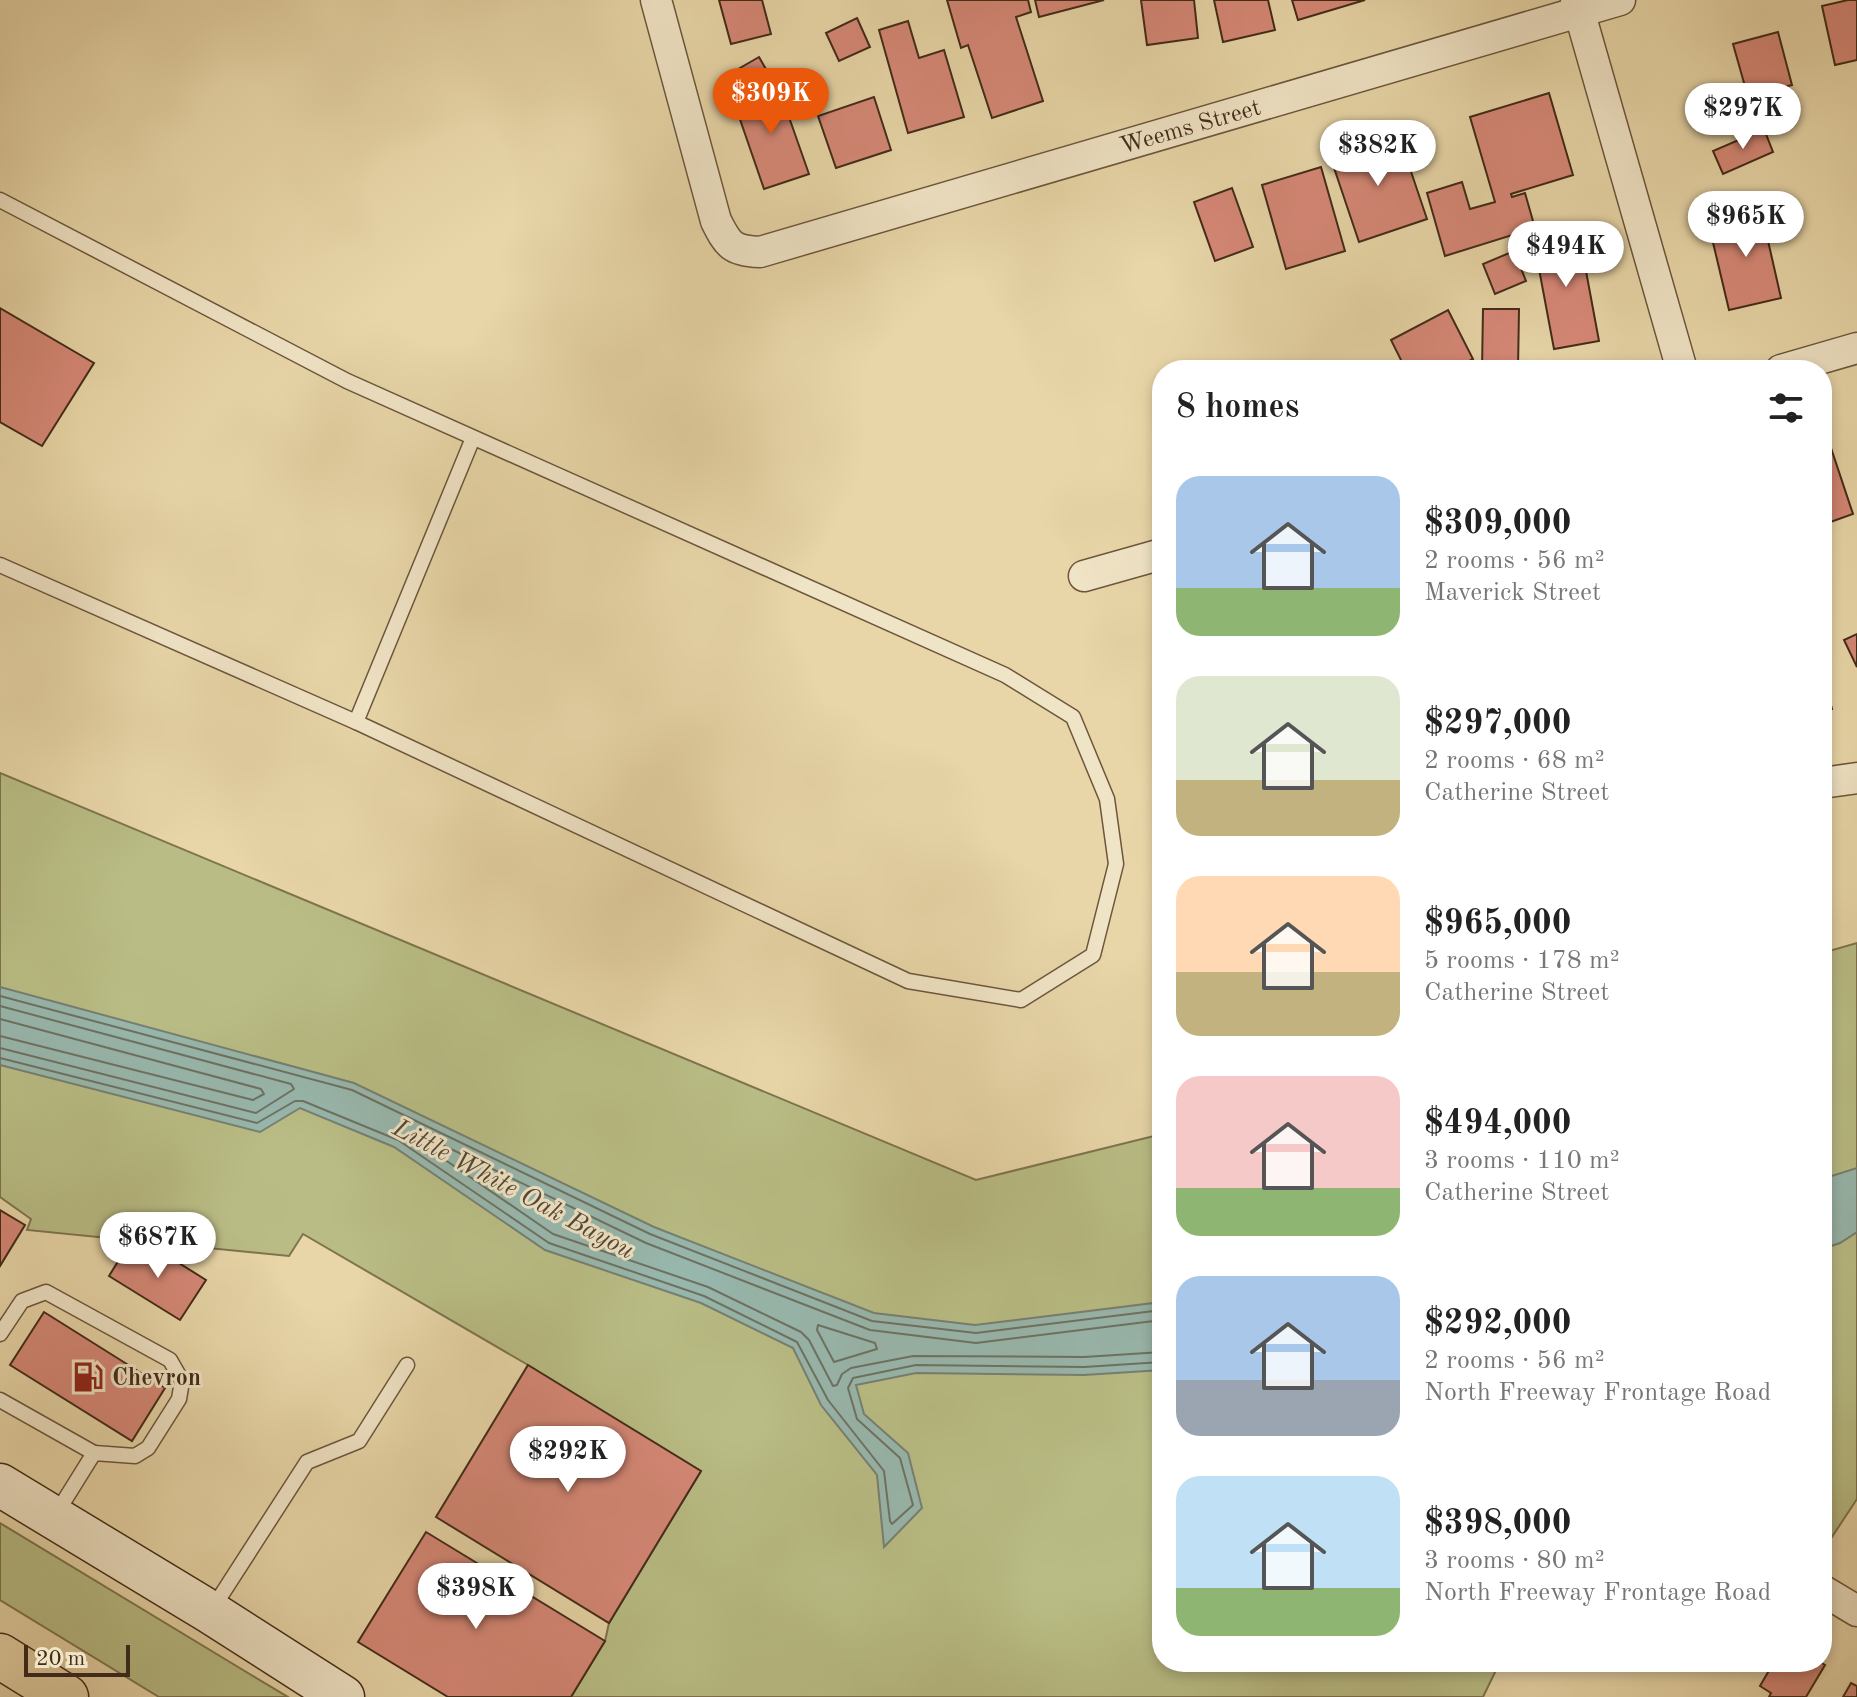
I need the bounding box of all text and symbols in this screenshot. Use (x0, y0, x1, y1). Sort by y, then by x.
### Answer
pin: $309K (715, 68, 827, 136)
text: $309K (731, 81, 811, 107)
pin: $297K (1687, 83, 1799, 151)
street label: Weems Street (1117, 96, 1264, 159)
text: $297K (1703, 96, 1783, 122)
pin: $382K (1322, 120, 1434, 188)
text: $382K (1338, 133, 1418, 159)
pin: $965K (1690, 191, 1802, 259)
text: $965K (1706, 204, 1786, 230)
pin: $494K (1510, 221, 1622, 289)
text: $494K (1526, 234, 1606, 260)
icon: filters (1764, 386, 1808, 430)
text: 8 homes (1176, 391, 1299, 425)
text: $309,000 (1424, 507, 1572, 541)
icon: home (1240, 508, 1336, 604)
text: 2 rooms · 56 m² (1424, 548, 1605, 574)
text: Maverick Street (1424, 580, 1601, 606)
text: $297,000 (1424, 707, 1572, 741)
icon: home (1240, 708, 1336, 804)
text: 2 rooms · 68 m² (1424, 748, 1605, 774)
text: Catherine Street (1424, 780, 1609, 806)
text: $965,000 (1424, 907, 1572, 941)
icon: home (1240, 908, 1336, 1004)
text: 5 rooms · 178 m² (1424, 948, 1620, 974)
text: Catherine Street (1424, 980, 1609, 1006)
text: $494,000 (1424, 1107, 1572, 1141)
icon: home (1240, 1108, 1336, 1204)
water label: Little White Oak Bayou (387, 1115, 638, 1265)
text: 3 rooms · 110 m² (1424, 1148, 1620, 1174)
text: Catherine Street (1424, 1180, 1609, 1206)
pin: $687K (102, 1212, 214, 1280)
text: $687K (118, 1225, 198, 1251)
text: $292,000 (1424, 1307, 1572, 1341)
icon: home (1240, 1308, 1336, 1404)
text: 2 rooms · 56 m² (1424, 1348, 1605, 1374)
fuel station icon: Chevron (71, 1360, 105, 1394)
place label: Chevron (112, 1367, 201, 1391)
text: North Freeway Frontage Road (1424, 1380, 1771, 1406)
pin: $292K (512, 1426, 624, 1494)
text: $292K (528, 1439, 608, 1465)
text: $398,000 (1424, 1507, 1572, 1541)
icon: home (1240, 1508, 1336, 1604)
text: 3 rooms · 80 m² (1424, 1548, 1605, 1574)
pin: $398K (420, 1563, 532, 1631)
text: $398K (436, 1576, 516, 1602)
text: North Freeway Frontage Road (1424, 1580, 1771, 1606)
scale bar (24, 1641, 130, 1677)
text: 20 m (36, 1648, 85, 1670)

